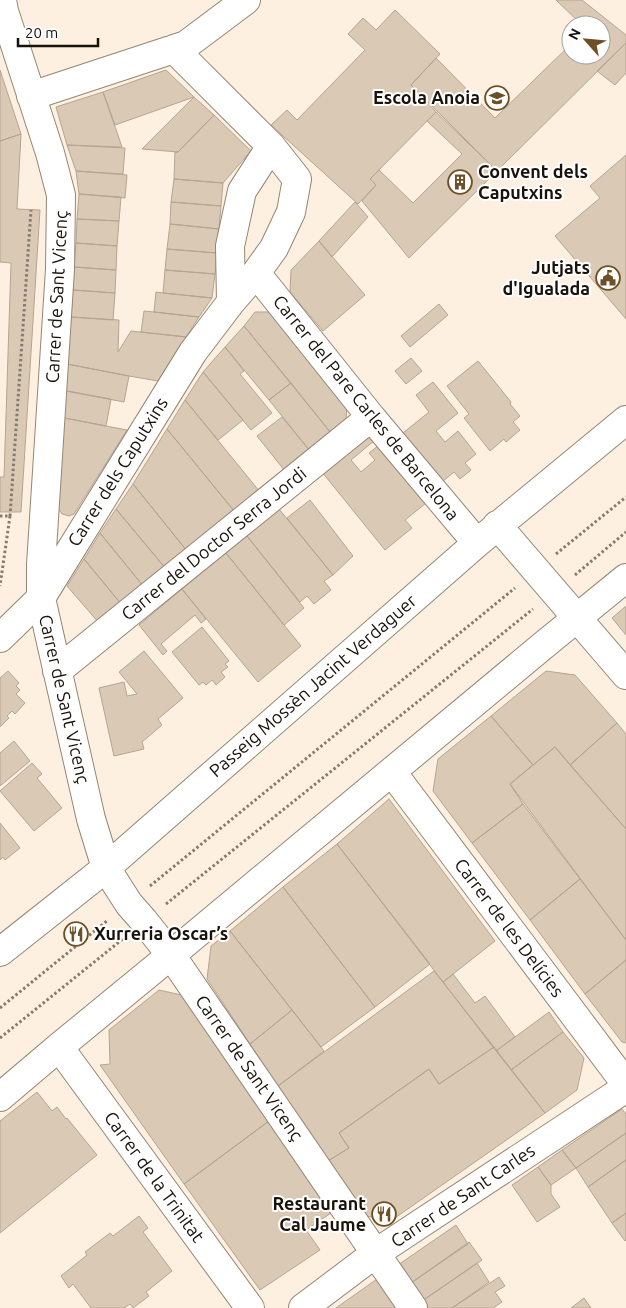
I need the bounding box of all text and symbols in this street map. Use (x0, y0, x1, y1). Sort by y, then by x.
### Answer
scale bar (18, 15, 98, 47)
north arrow (561, 15, 611, 65)
text: 20 m (25, 24, 58, 41)
text: N (565, 26, 584, 42)
school or university icon: Escola Anoia (484, 85, 510, 111)
place label: Escola Anoia (373, 87, 480, 107)
place label: Convent dels Caputxins (478, 161, 588, 202)
building icon: Convent dels Caputxins (447, 169, 473, 195)
street label: Carrer de Sant Vicenç (41, 210, 71, 384)
place label: Jutjats d'Igualada (502, 257, 590, 298)
public building icon: Jutjats d'Igualada (595, 265, 621, 291)
street label: Carrer del Pare Carles de Barcelona (270, 291, 464, 524)
street label: Carrer dels Caputxins (63, 393, 171, 550)
street label: Carrer del Doctor Serra Jordi (117, 463, 310, 624)
street label: Passeig Mossèn Jacint Verdaguer (205, 590, 420, 781)
street label: Carrer de Sant Vicenç (36, 612, 94, 785)
street label: Carrer de les Delícies (451, 854, 569, 1001)
restaurant icon: Xurreria Oscar’s (63, 921, 89, 947)
place label: Xurreria Oscar’s (94, 923, 228, 943)
street label: Carrer de Sant Vicenç (192, 991, 308, 1144)
street label: Carrer de la Trinitat (101, 1107, 209, 1245)
street label: Carrer de Sant Carles (387, 1139, 538, 1251)
place label: Restaurant Cal Jaume (273, 1193, 366, 1234)
restaurant icon: Restaurant Cal Jaume (371, 1201, 397, 1227)

